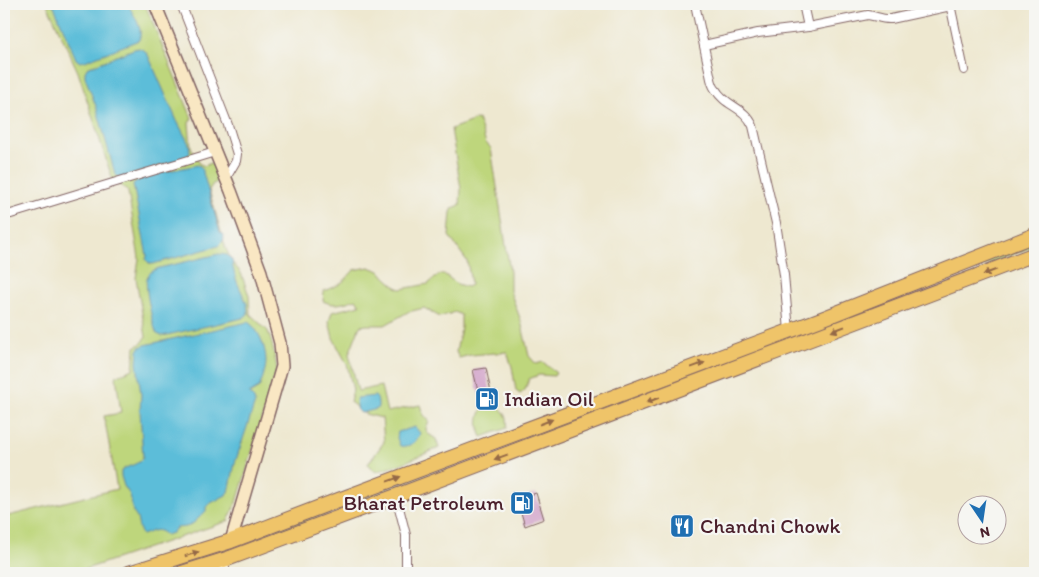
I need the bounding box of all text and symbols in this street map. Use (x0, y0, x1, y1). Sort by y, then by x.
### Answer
one-way arrow (982, 268, 997, 276)
one-way arrow (831, 326, 845, 334)
one-way arrow (691, 361, 706, 368)
fuel station icon: Indian Oil (474, 386, 500, 412)
place label: Indian Oil (504, 386, 594, 411)
one-way arrow (646, 396, 660, 404)
one-way arrow (539, 418, 553, 426)
one-way arrow (493, 453, 508, 461)
one-way arrow (387, 475, 402, 483)
place label: Bharat Petroleum (343, 490, 504, 515)
fuel station icon: Bharat Petroleum (509, 490, 535, 516)
north arrow (956, 494, 1006, 544)
restaurant icon: Chandni Chowk (669, 513, 695, 539)
place label: Chandni Chowk (700, 513, 841, 538)
text: N (978, 523, 991, 542)
one-way arrow (185, 549, 200, 557)

